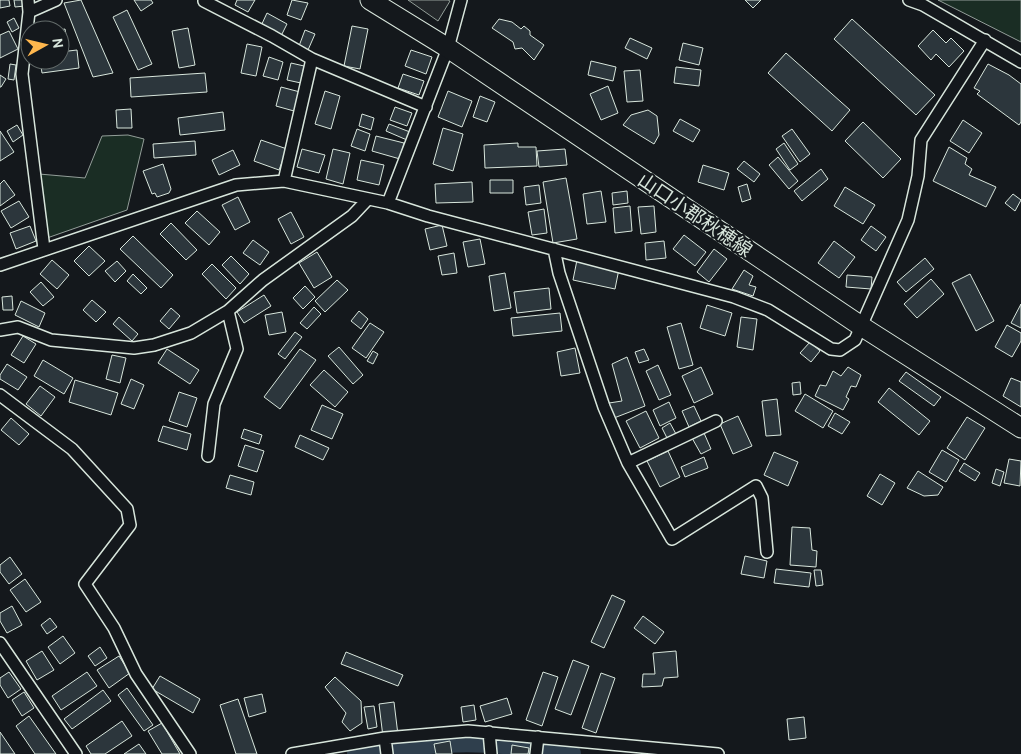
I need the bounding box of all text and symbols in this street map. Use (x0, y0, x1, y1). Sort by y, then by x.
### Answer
north arrow (20, 20, 70, 70)
text: N (48, 37, 67, 49)
street label: 山口小郡秋穂線 (633, 168, 757, 262)

